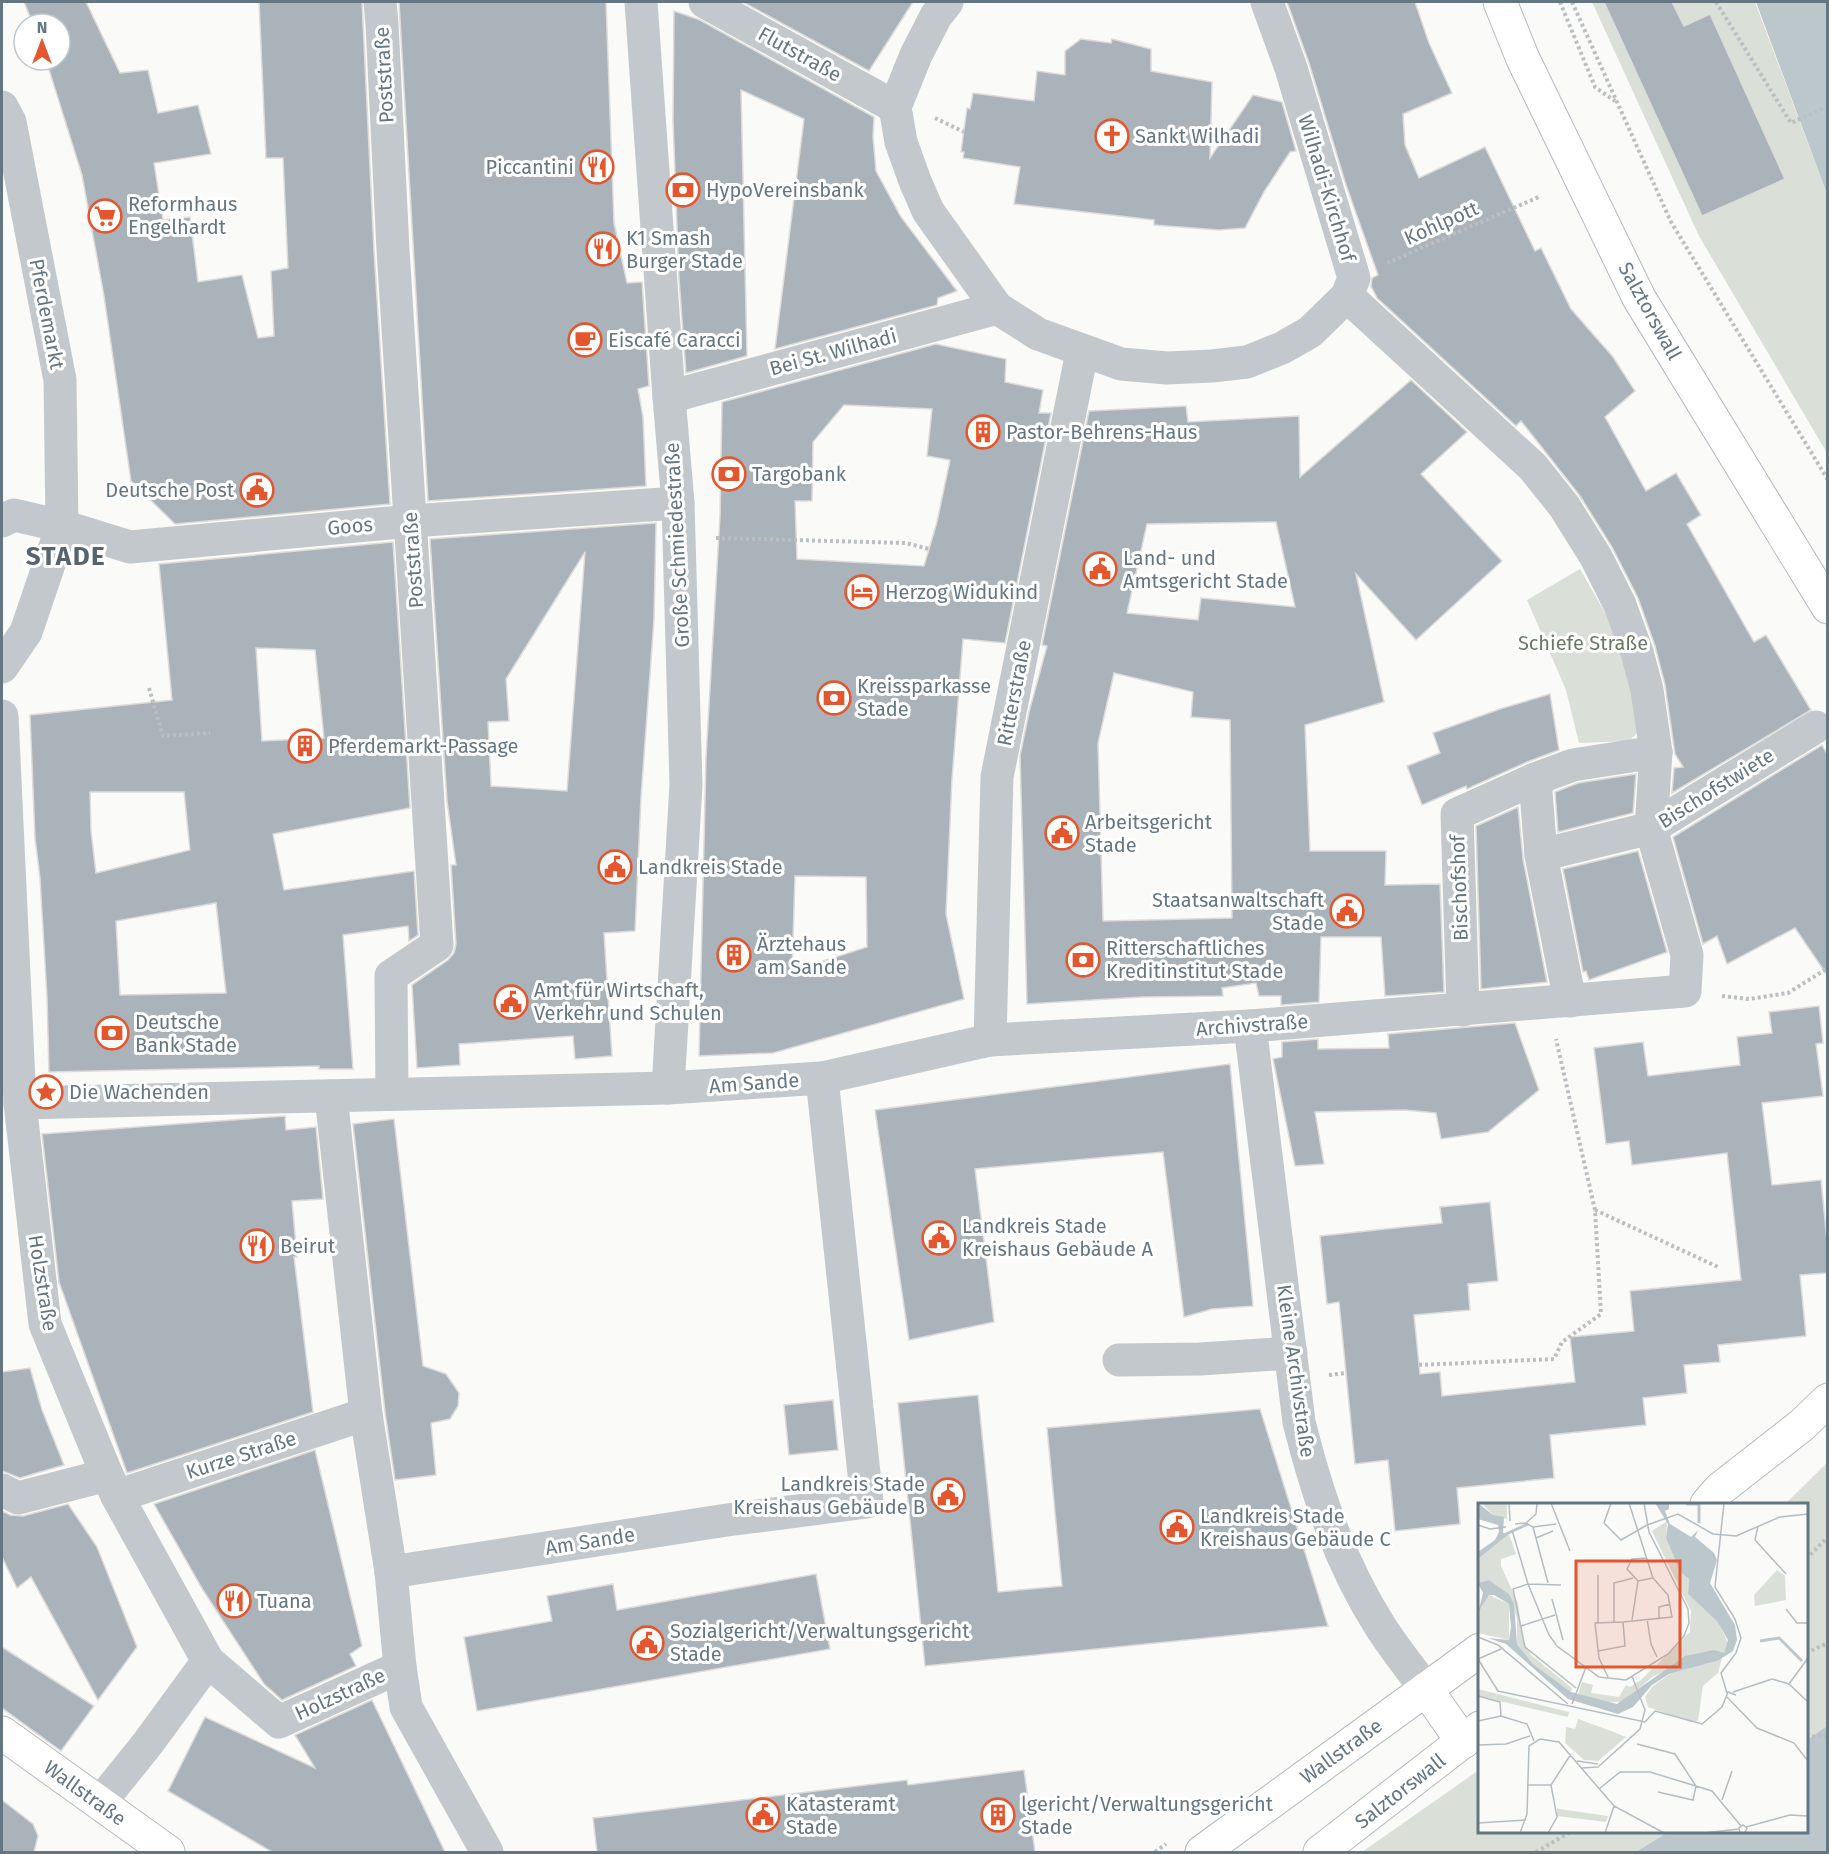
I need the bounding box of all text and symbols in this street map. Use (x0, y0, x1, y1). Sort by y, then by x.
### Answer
north arrow (12, 12, 72, 72)
text: N (37, 18, 47, 37)
street label: Flutstraße (754, 21, 846, 87)
street label: Poststraße (369, 26, 399, 124)
street label: Wilhadi-Kirchhof (1293, 112, 1361, 266)
church icon: Sankt Wilhadi (1094, 118, 1130, 154)
place label: Sankt Wilhadi (1135, 124, 1259, 148)
restaurant icon: Piccantini (579, 149, 615, 185)
place label: Piccantini (485, 155, 574, 179)
bank icon: HypoVereinsbank (665, 172, 701, 208)
place label: HypoVereinsbank (706, 178, 865, 202)
place label: Reformhaus Engelhardt (128, 192, 237, 239)
street label: Kohlpott (1400, 196, 1483, 250)
supermarket icon: Reformhaus Engelhardt (87, 198, 123, 234)
place label: K1 Smash Burger Stade (626, 226, 743, 273)
restaurant icon: K1 Smash Burger Stade (585, 231, 621, 267)
street label: Pferdemarkt (25, 257, 70, 372)
street label: Salztorswall (1613, 258, 1687, 364)
cafe icon: Eiscafé Caracci (567, 322, 603, 358)
street label: Bei St. Wilhadi (767, 324, 899, 380)
place label: Eiscafé Caracci (608, 328, 741, 352)
building icon: Pastor-Behrens-Haus (965, 414, 1001, 450)
place label: Pastor-Behrens-Haus (1006, 420, 1197, 444)
street label: Große Schmiedestraße (660, 442, 694, 648)
bank icon: Targobank (711, 456, 747, 492)
place label: Targobank (752, 462, 847, 486)
public building icon: Deutsche Post (239, 472, 275, 508)
place label: Deutsche Post (105, 478, 235, 502)
street label: Poststraße (398, 511, 428, 609)
street label: Goos (326, 512, 374, 540)
district label: STADE (26, 541, 106, 572)
place label: Land- und Amtsgericht Stade (1123, 546, 1288, 593)
public building icon: Land- und Amtsgericht Stade (1082, 551, 1118, 587)
hotel icon: Herzog Widukind (844, 574, 880, 610)
place label: Herzog Widukind (885, 580, 1038, 604)
park label: Schiefe Straße (1518, 631, 1648, 655)
street label: Ritterstraße (992, 638, 1036, 748)
place label: Kreissparkasse Stade (857, 674, 991, 721)
bank icon: Kreissparkasse Stade (816, 680, 852, 716)
building icon: Pferdemarkt-Passage (287, 728, 323, 764)
place label: Pferdemarkt-Passage (328, 734, 519, 758)
street label: Bischofstwiete (1654, 743, 1778, 833)
place label: Arbeitsgericht Stade (1085, 810, 1213, 857)
public building icon: Arbeitsgericht Stade (1044, 815, 1080, 851)
street label: Bischofshof (1445, 833, 1473, 941)
public building icon: Landkreis Stade (597, 849, 633, 885)
place label: Landkreis Stade (638, 855, 783, 879)
place label: Staatsanwaltschaft Stade (1152, 888, 1325, 935)
public building icon: Staatsanwaltschaft Stade (1329, 893, 1365, 929)
place label: Ärztehaus am Sande (757, 932, 847, 979)
place label: Ritterschaftliches Kreditinstitut Stade (1106, 936, 1283, 983)
building icon: Ärztehaus am Sande (716, 937, 752, 973)
bank icon: Ritterschaftliches Kreditinstitut Stade (1065, 942, 1101, 978)
place label: Amt für Wirtschaft, Verkehr und Schulen (534, 978, 722, 1025)
public building icon: Amt für Wirtschaft, Verkehr und Schulen (493, 984, 529, 1020)
street label: Archivstraße (1195, 1009, 1309, 1041)
place label: Deutsche Bank Stade (135, 1010, 237, 1057)
bank icon: Deutsche Bank Stade (94, 1015, 130, 1051)
street label: Am Sande (708, 1068, 800, 1098)
place icon: Die Wachenden (28, 1074, 64, 1110)
place label: Die Wachenden (69, 1080, 209, 1104)
place label: Landkreis Stade Kreishaus Gebäude A (962, 1214, 1154, 1261)
public building icon: Landkreis Stade Kreishaus Gebäude A (921, 1220, 957, 1256)
restaurant icon: Beirut (239, 1228, 275, 1264)
street label: Holzstraße (24, 1233, 62, 1333)
place label: Beirut (280, 1234, 336, 1258)
street label: Kleine Archivstraße (1272, 1283, 1320, 1459)
street label: Kurze Straße (183, 1426, 299, 1484)
place label: Landkreis Stade Kreishaus Gebäude B (733, 1472, 925, 1519)
public building icon: Landkreis Stade Kreishaus Gebäude B (930, 1477, 966, 1513)
inset map (1478, 1503, 1808, 1833)
place label: Landkreis Stade Kreishaus Gebäude C (1200, 1504, 1391, 1551)
public building icon: Landkreis Stade Kreishaus Gebäude C (1159, 1509, 1195, 1545)
street label: Am Sande (544, 1522, 636, 1560)
restaurant icon: Tuana (216, 1583, 252, 1619)
place label: Tuana (257, 1589, 312, 1613)
place label: Sozialgericht/Verwaltungsgericht Stade (670, 1619, 970, 1666)
public building icon: Sozialgericht/Verwaltungsgericht Stade (629, 1625, 665, 1661)
street label: Holzstraße (291, 1663, 389, 1725)
street label: Wallstraße (1295, 1713, 1387, 1789)
street label: Salztorswall (1350, 1748, 1450, 1834)
street label: Wallstraße (39, 1755, 131, 1831)
place label: Katasteramt Stade (786, 1792, 896, 1839)
place label: lgericht/Verwaltungsgericht Stade (1021, 1792, 1274, 1839)
public building icon: Katasteramt Stade (745, 1797, 781, 1833)
building icon: lgericht/Verwaltungsgericht Stade (980, 1797, 1016, 1833)

